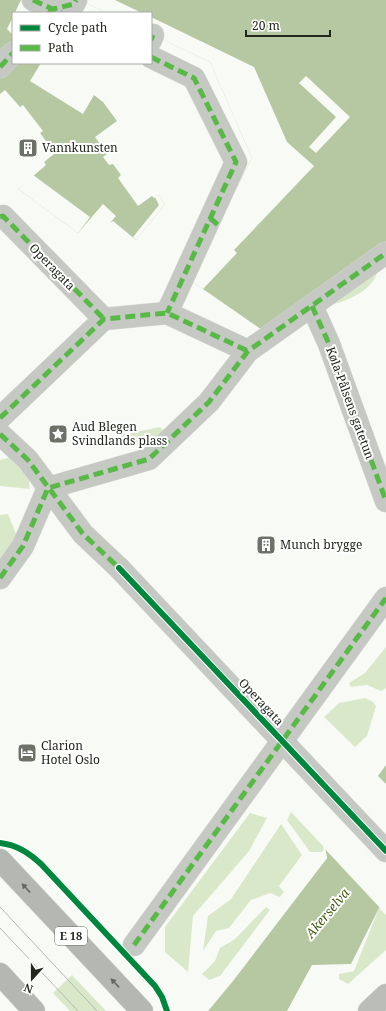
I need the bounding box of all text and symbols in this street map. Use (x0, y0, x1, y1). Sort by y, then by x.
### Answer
legend (12, 12, 152, 64)
scale bar (246, 12, 330, 38)
text: 20 m (252, 17, 280, 34)
text: Cycle path (48, 19, 108, 36)
text: Path (48, 39, 74, 56)
building icon: Vannkunsten (17, 137, 39, 159)
place label: Vannkunsten (42, 139, 118, 156)
street label: Operagata (26, 240, 79, 294)
street label: Køla-Pålsens gatetun (322, 344, 379, 462)
place label: Aud Blegen Svindlands plass (72, 418, 167, 449)
place icon: Aud Blegen Svindlands plass (47, 423, 69, 445)
building icon: Munch brygge (255, 534, 277, 556)
place label: Munch brygge (280, 536, 362, 553)
street label: Operagata (235, 674, 288, 729)
place label: Clarion Hotel Oslo (41, 737, 100, 768)
hotel icon: Clarion Hotel Oslo (16, 742, 38, 764)
one-way arrow (21, 883, 31, 893)
water label: Akerselva (300, 884, 353, 942)
road number: E 18 (55, 927, 87, 945)
north arrow (12, 959, 52, 999)
one-way arrow (111, 978, 120, 987)
text: N (21, 980, 35, 997)

